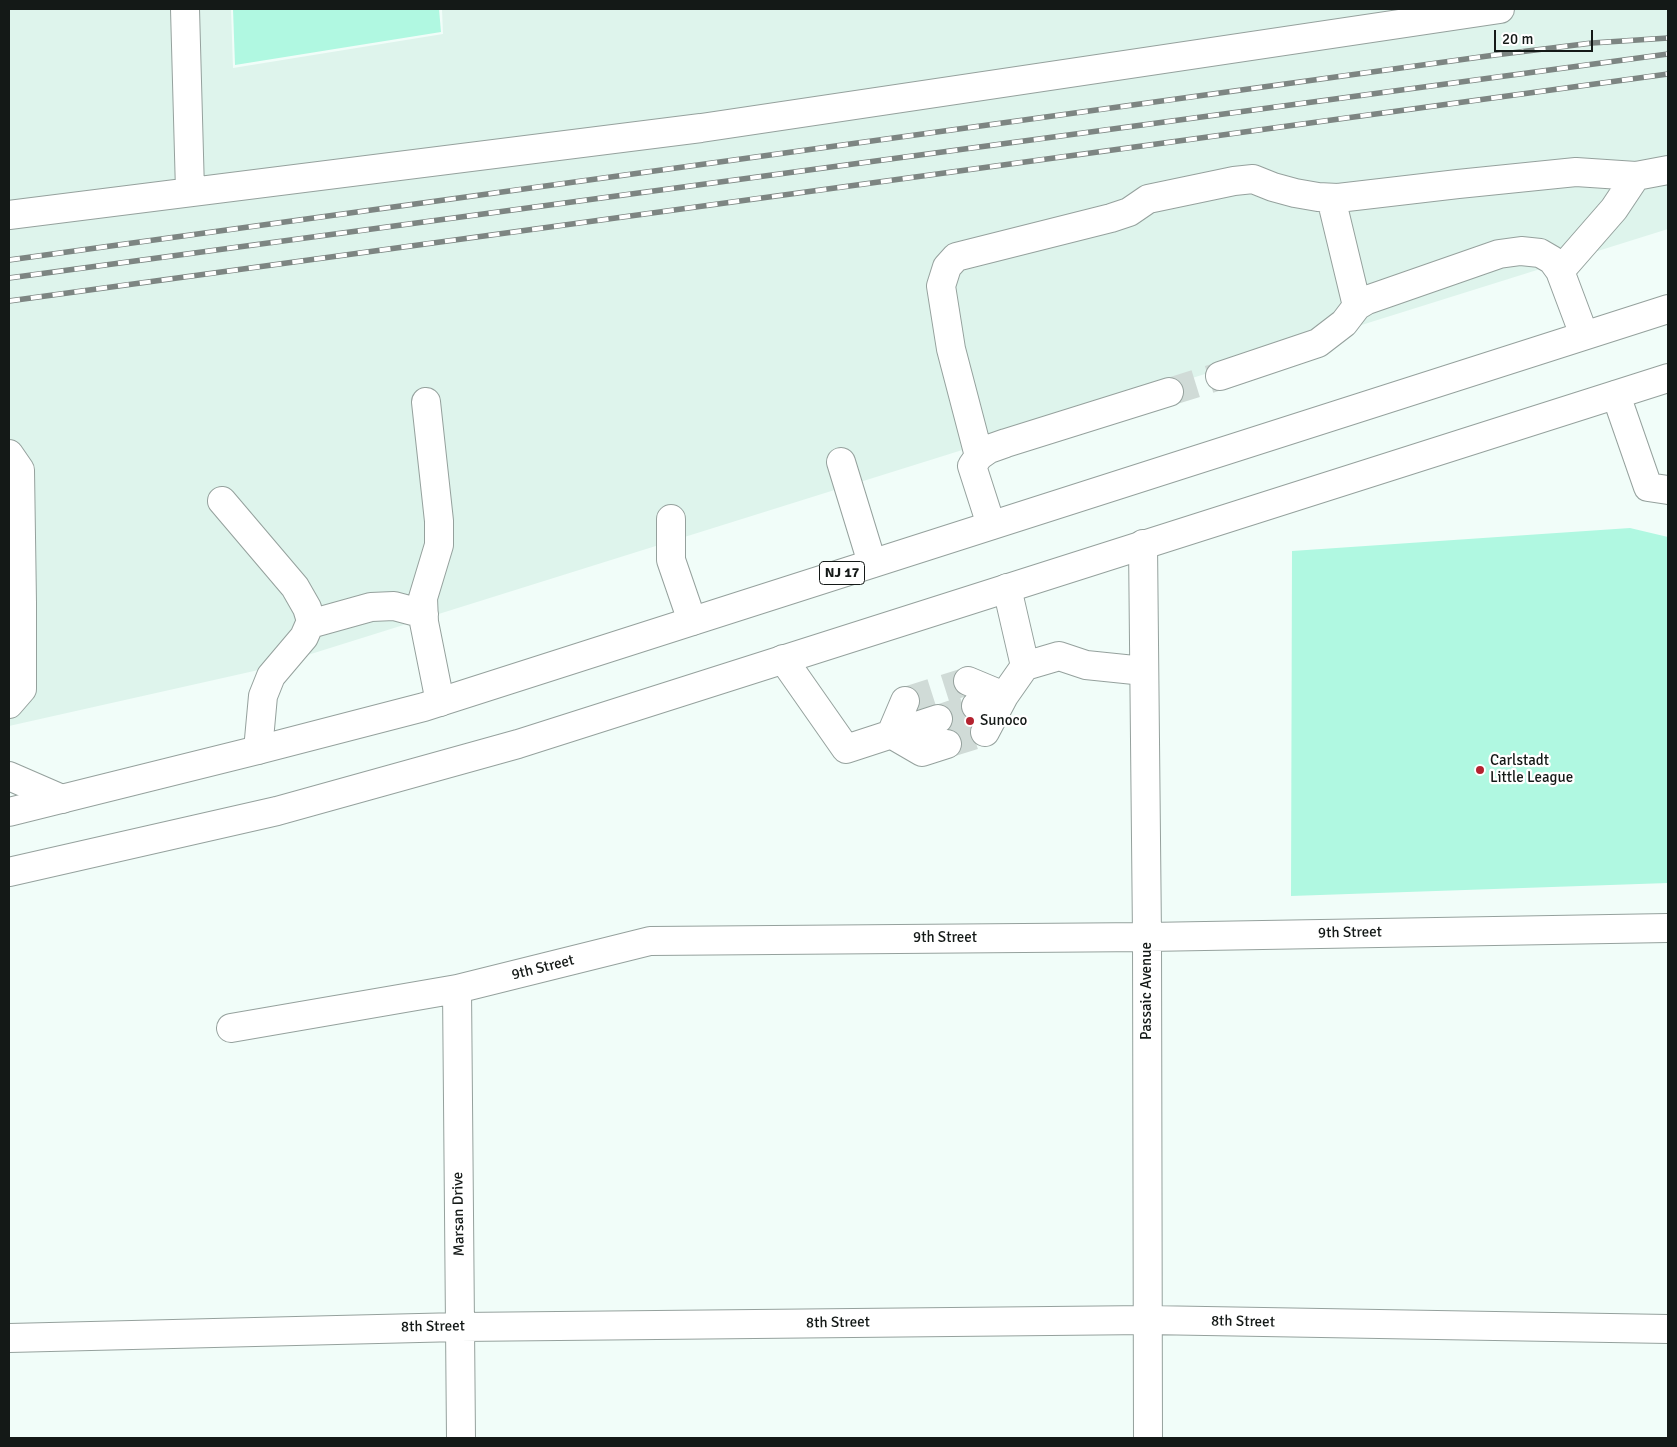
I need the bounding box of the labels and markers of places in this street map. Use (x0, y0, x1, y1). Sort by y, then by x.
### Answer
place label: Sunoco (980, 712, 1027, 730)
marker: Sunoco (964, 715, 976, 727)
place label: Carlstadt Little League (1490, 752, 1573, 787)
marker: Carlstadt Little League (1474, 764, 1486, 776)

